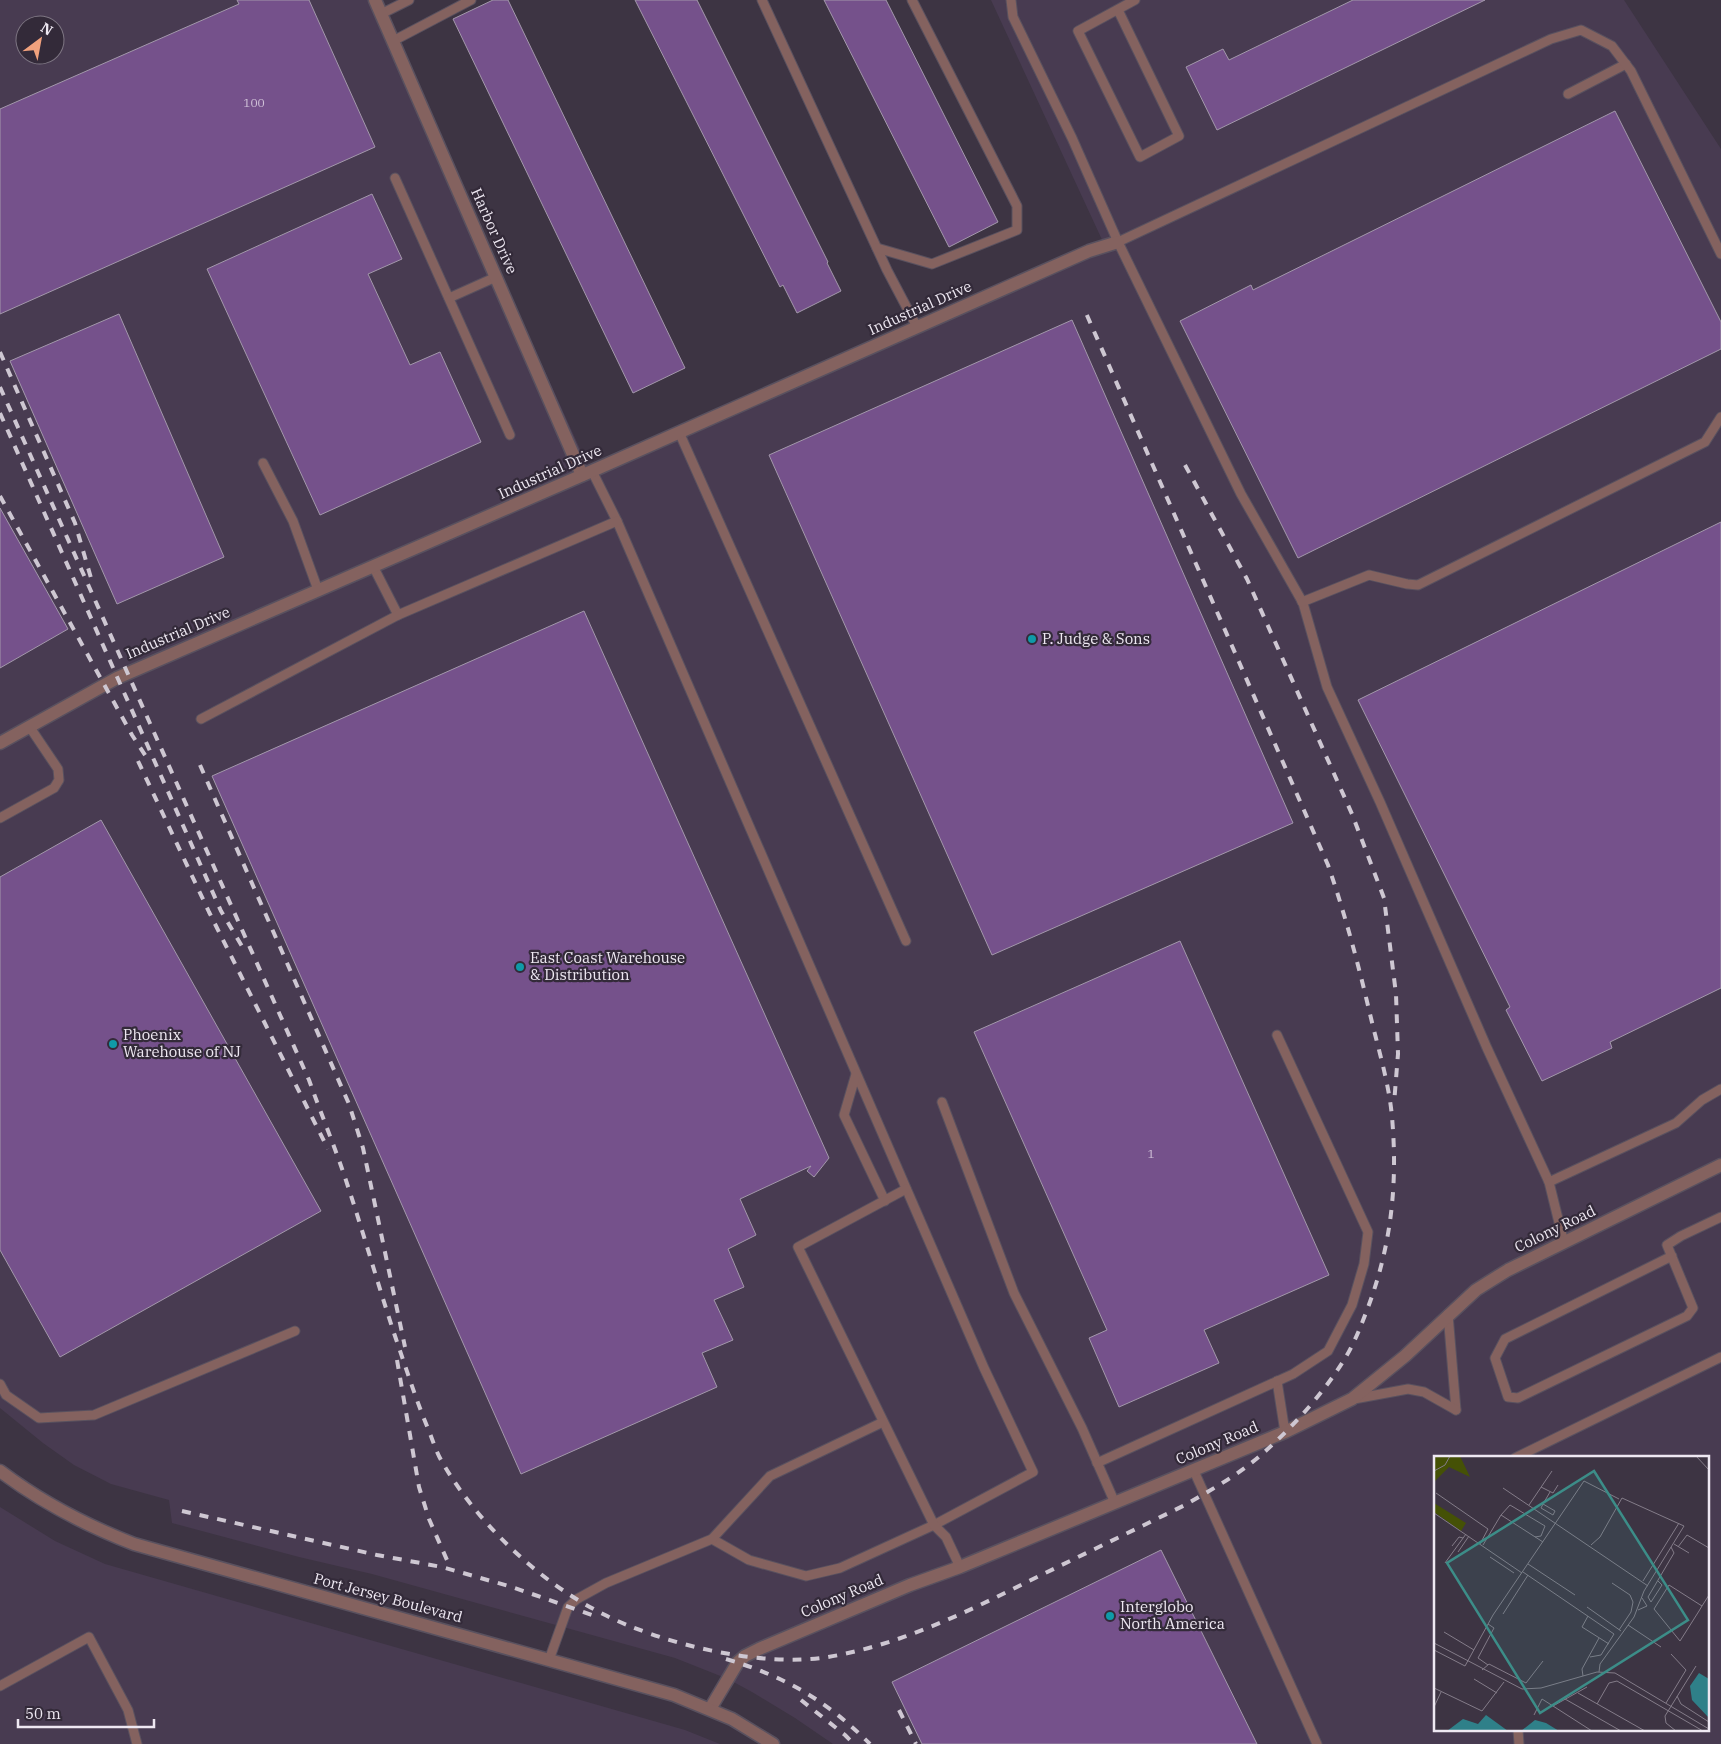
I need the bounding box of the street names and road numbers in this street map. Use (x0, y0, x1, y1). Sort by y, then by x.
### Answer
street label: Harbor Drive (467, 185, 522, 277)
street label: Industrial Drive (865, 276, 974, 339)
street label: Industrial Drive (495, 440, 604, 503)
street label: Industrial Drive (123, 602, 233, 663)
street label: Colony Road (1511, 1201, 1598, 1256)
street label: Colony Road (1173, 1417, 1261, 1468)
street label: Port Jersey Boulevard (312, 1568, 465, 1627)
street label: Colony Road (798, 1570, 886, 1621)

